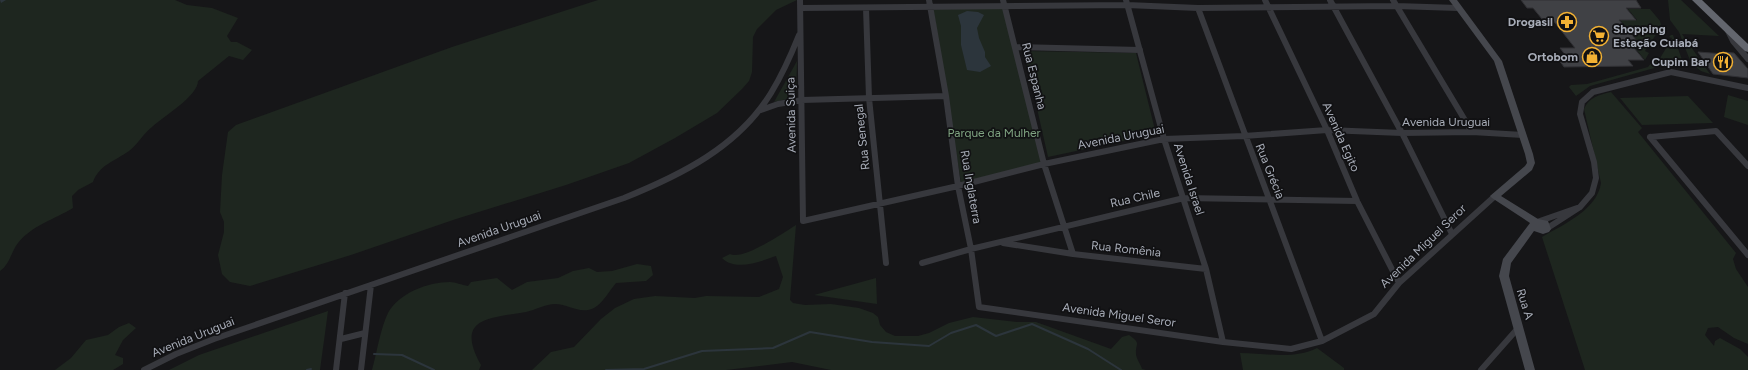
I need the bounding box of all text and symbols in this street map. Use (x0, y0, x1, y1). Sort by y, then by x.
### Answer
pharmacy icon: Drogasil (1556, 11, 1578, 33)
place label: Drogasil (1508, 15, 1553, 29)
place label: Shopping Estação Cuiabá (1613, 22, 1698, 50)
supermarket icon: Shopping Estação Cuiabá (1588, 25, 1610, 47)
street label: Rua Espanha (1019, 41, 1049, 111)
shop icon: Ortobom (1581, 46, 1603, 68)
place label: Ortobom (1528, 50, 1578, 64)
restaurant icon: Cupim Bar (1712, 51, 1734, 73)
place label: Cupim Bar (1652, 55, 1709, 69)
street label: Avenida Suiça (783, 77, 799, 153)
street label: Avenida Egito (1319, 100, 1363, 174)
street label: Rua Senegal (852, 103, 872, 171)
street label: Avenida Uruguai (1402, 115, 1490, 129)
street label: Avenida Uruguai (1076, 122, 1166, 152)
park label: Parque da Mulher (947, 126, 1041, 140)
street label: Avenida Israel (1171, 141, 1207, 217)
street label: Rua Grécia (1253, 141, 1287, 201)
street label: Rua Inglaterra (958, 149, 984, 225)
street label: Rua Chile (1109, 185, 1162, 211)
street label: Avenida Miguel Seror (1377, 201, 1469, 291)
street label: Avenida Uruguai (455, 208, 543, 250)
street label: Rua Romênia (1090, 238, 1162, 260)
street label: Rua A (1514, 287, 1536, 321)
street label: Avenida Miguel Seror (1062, 300, 1176, 330)
street label: Avenida Uruguai (150, 314, 236, 360)

